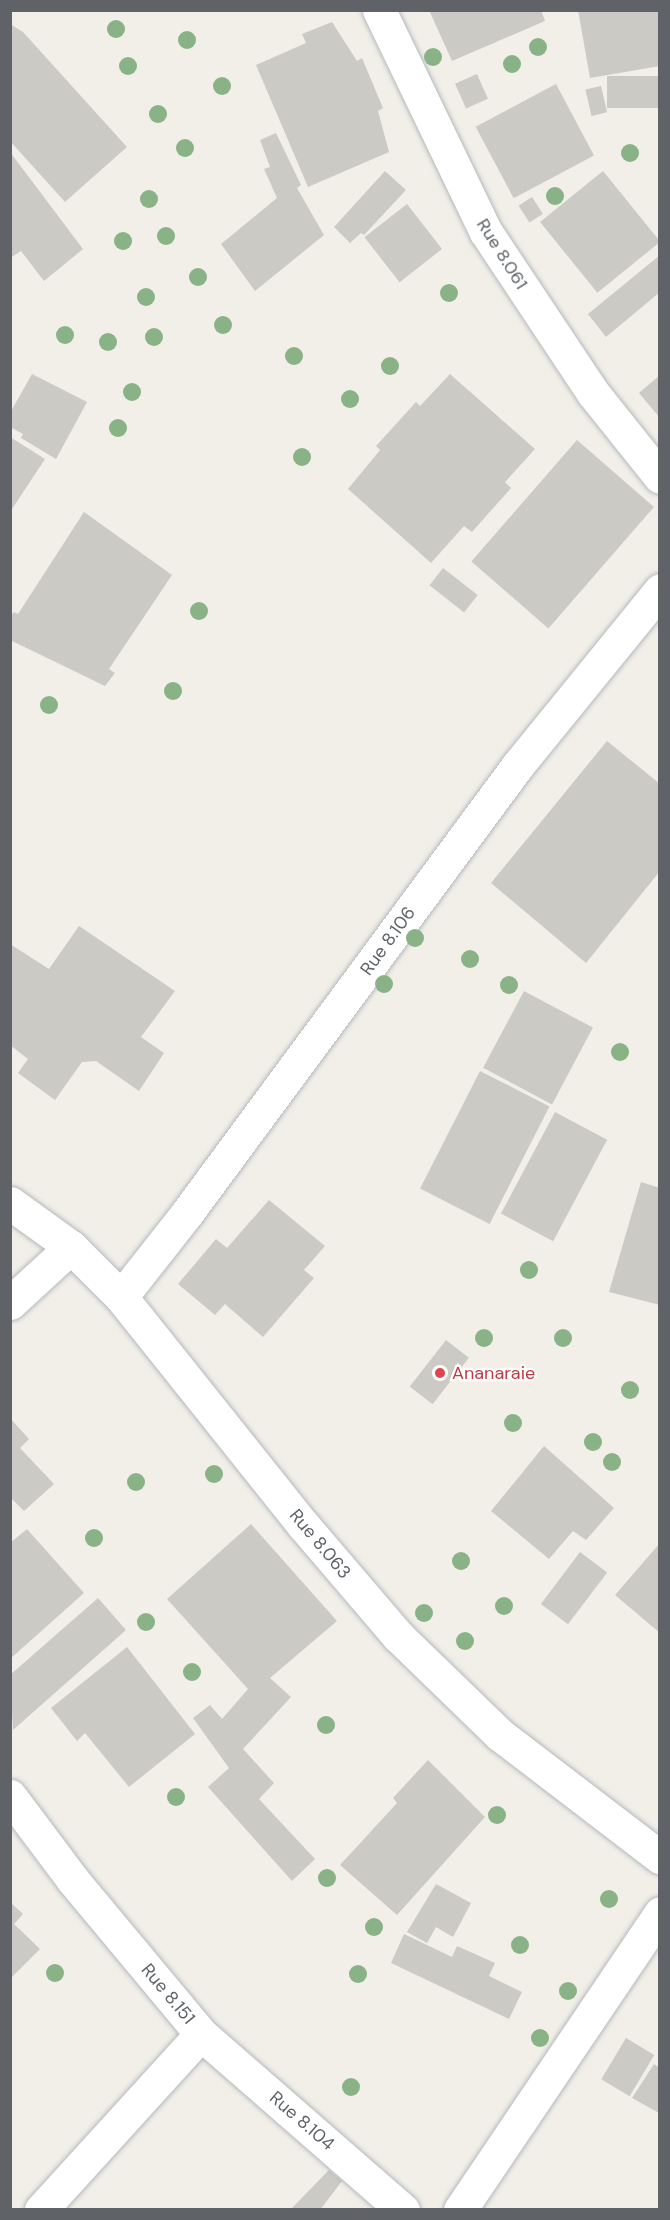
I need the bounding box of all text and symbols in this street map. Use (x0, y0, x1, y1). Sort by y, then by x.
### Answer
street label: Rue 8.061 (472, 215, 532, 293)
street label: Rue 8.106 (356, 903, 420, 979)
place label: Ananaraie (452, 1362, 535, 1384)
marker: Ananaraie (433, 1366, 447, 1380)
street label: Rue 8.063 (285, 1505, 355, 1583)
street label: Rue 8.151 (136, 1959, 200, 2029)
street label: Rue 8.104 (265, 2087, 339, 2155)

